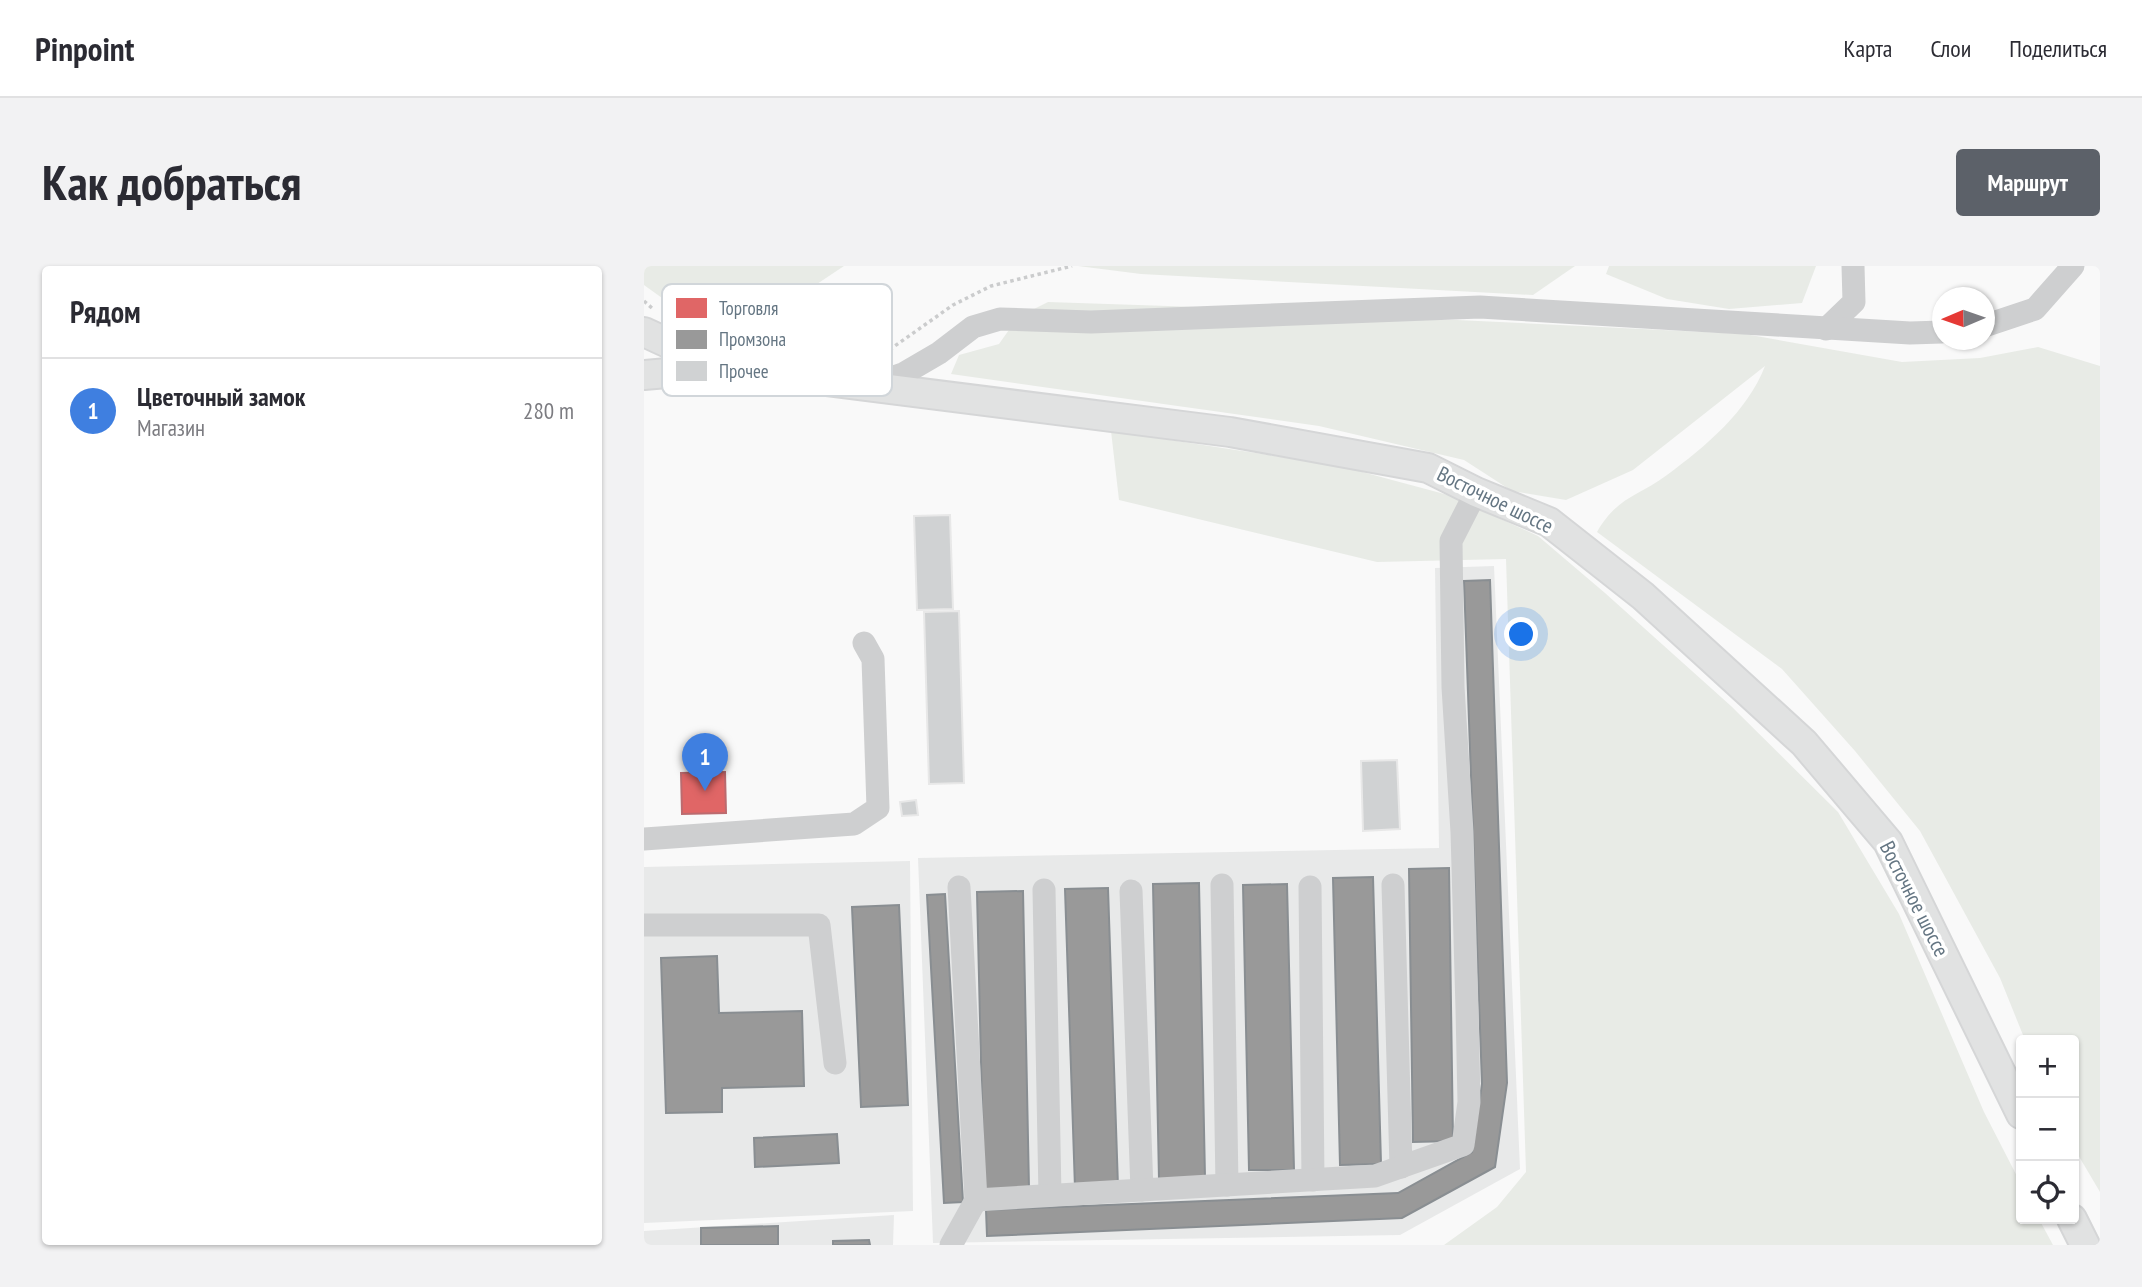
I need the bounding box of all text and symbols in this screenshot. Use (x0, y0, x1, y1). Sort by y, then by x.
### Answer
text: Pinpoint (35, 27, 134, 70)
text: Карта (1844, 33, 1892, 64)
text: Слои (1930, 33, 1971, 64)
text: Поделиться (2009, 33, 2107, 64)
button: Маршрут (1956, 149, 2100, 216)
text: Как добраться (42, 150, 301, 214)
legend (662, 284, 892, 396)
north arrow (1932, 287, 1995, 350)
text: Рядом (70, 292, 141, 331)
text: Торговля (719, 296, 778, 320)
text: Промзона (719, 327, 786, 351)
text: Прочее (719, 359, 769, 383)
text: Цветочный замок (137, 380, 305, 413)
text: 1 (88, 396, 99, 425)
text: 280 m (523, 396, 574, 425)
text: Магазин (137, 413, 205, 442)
street label: Восточное шоссе (1433, 460, 1558, 539)
your location (1504, 617, 1538, 651)
pin: 1 (682, 733, 728, 791)
street label: Восточное шоссе (1874, 837, 1955, 961)
map controls (2016, 1035, 2079, 1224)
button: + (2016, 1035, 2079, 1098)
button: − (2016, 1098, 2079, 1161)
button: locate (2016, 1161, 2079, 1224)

